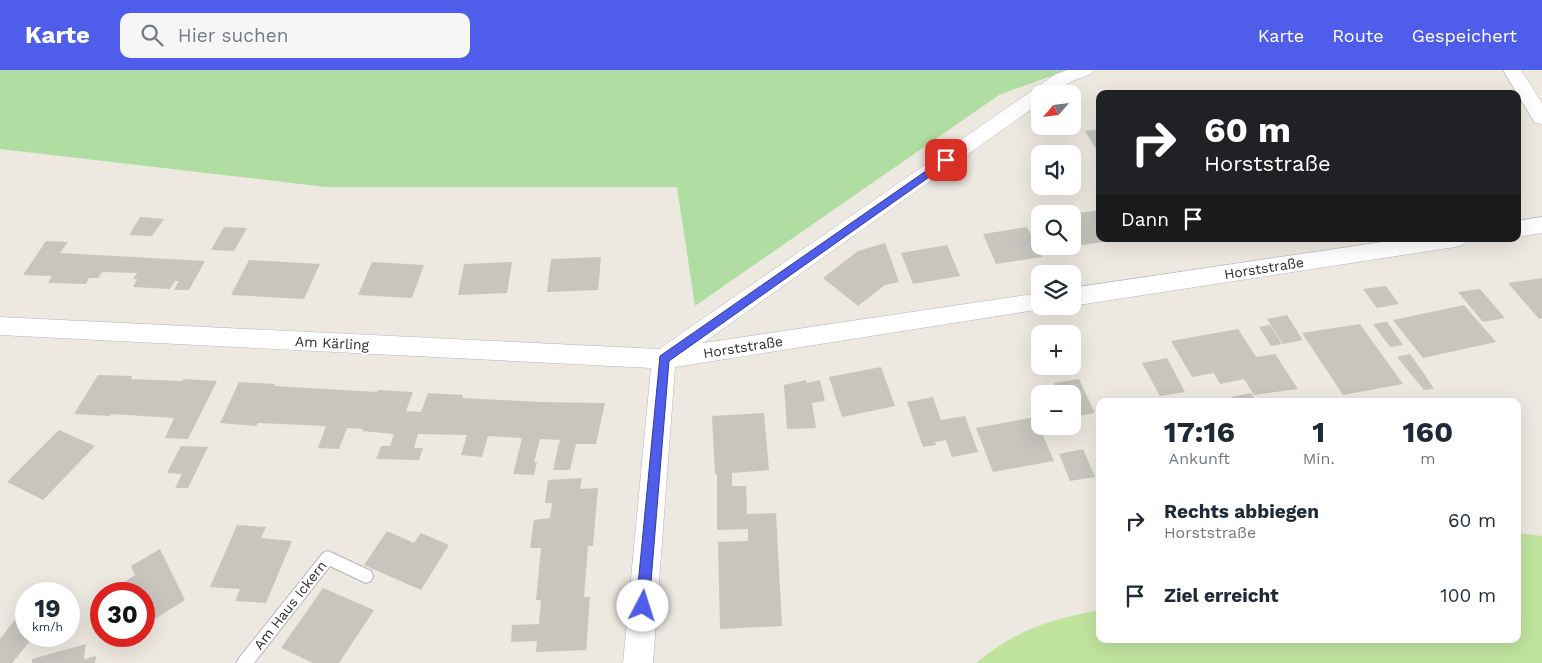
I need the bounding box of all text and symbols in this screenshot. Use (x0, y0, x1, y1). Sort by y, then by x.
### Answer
search box (120, 13, 470, 58)
text: Karte (25, 21, 90, 49)
icon: search (138, 21, 166, 49)
text: Hier suchen (178, 24, 288, 47)
text: Karte (1258, 25, 1304, 46)
text: Route (1332, 25, 1384, 46)
text: Gespeichert (1412, 25, 1517, 46)
north arrow (1031, 85, 1081, 135)
map controls (1031, 85, 1081, 435)
text: 60 m (1204, 109, 1291, 151)
icon: right (1121, 110, 1186, 175)
pin (925, 139, 967, 181)
button: sound (1031, 145, 1081, 195)
icon: arrive (932, 146, 960, 174)
text: Horststraße (1204, 151, 1331, 176)
button: search (1031, 205, 1081, 255)
icon: arrive (1179, 205, 1207, 233)
text: Dann (1121, 208, 1169, 231)
street label: Horststraße (1223, 254, 1305, 282)
button: layers (1031, 265, 1081, 315)
button: + (1031, 325, 1081, 375)
street label: Am Kärling (295, 333, 370, 353)
street label: Horststraße (702, 333, 784, 361)
button: − (1031, 385, 1081, 435)
text: 17:16 (1164, 414, 1235, 449)
text: 1 (1312, 414, 1325, 449)
text: 160 (1403, 414, 1453, 449)
text: Ankunft (1169, 449, 1230, 468)
text: Min. (1303, 449, 1335, 468)
text: m (1420, 449, 1435, 468)
text: Rechts abbiegen (1164, 500, 1319, 523)
icon: right (1121, 507, 1149, 535)
text: 60 m (1448, 509, 1496, 532)
text: Horststraße (1164, 523, 1256, 542)
street label: Am Haus Ickern (250, 557, 330, 653)
position arrow (616, 579, 668, 631)
speed limit sign: 30 (90, 582, 155, 647)
icon: arrive (1121, 582, 1149, 610)
text: Ziel erreicht (1164, 584, 1279, 607)
text: 100 m (1440, 584, 1496, 607)
text: 19 (34, 594, 61, 623)
text: km/h (32, 620, 63, 634)

